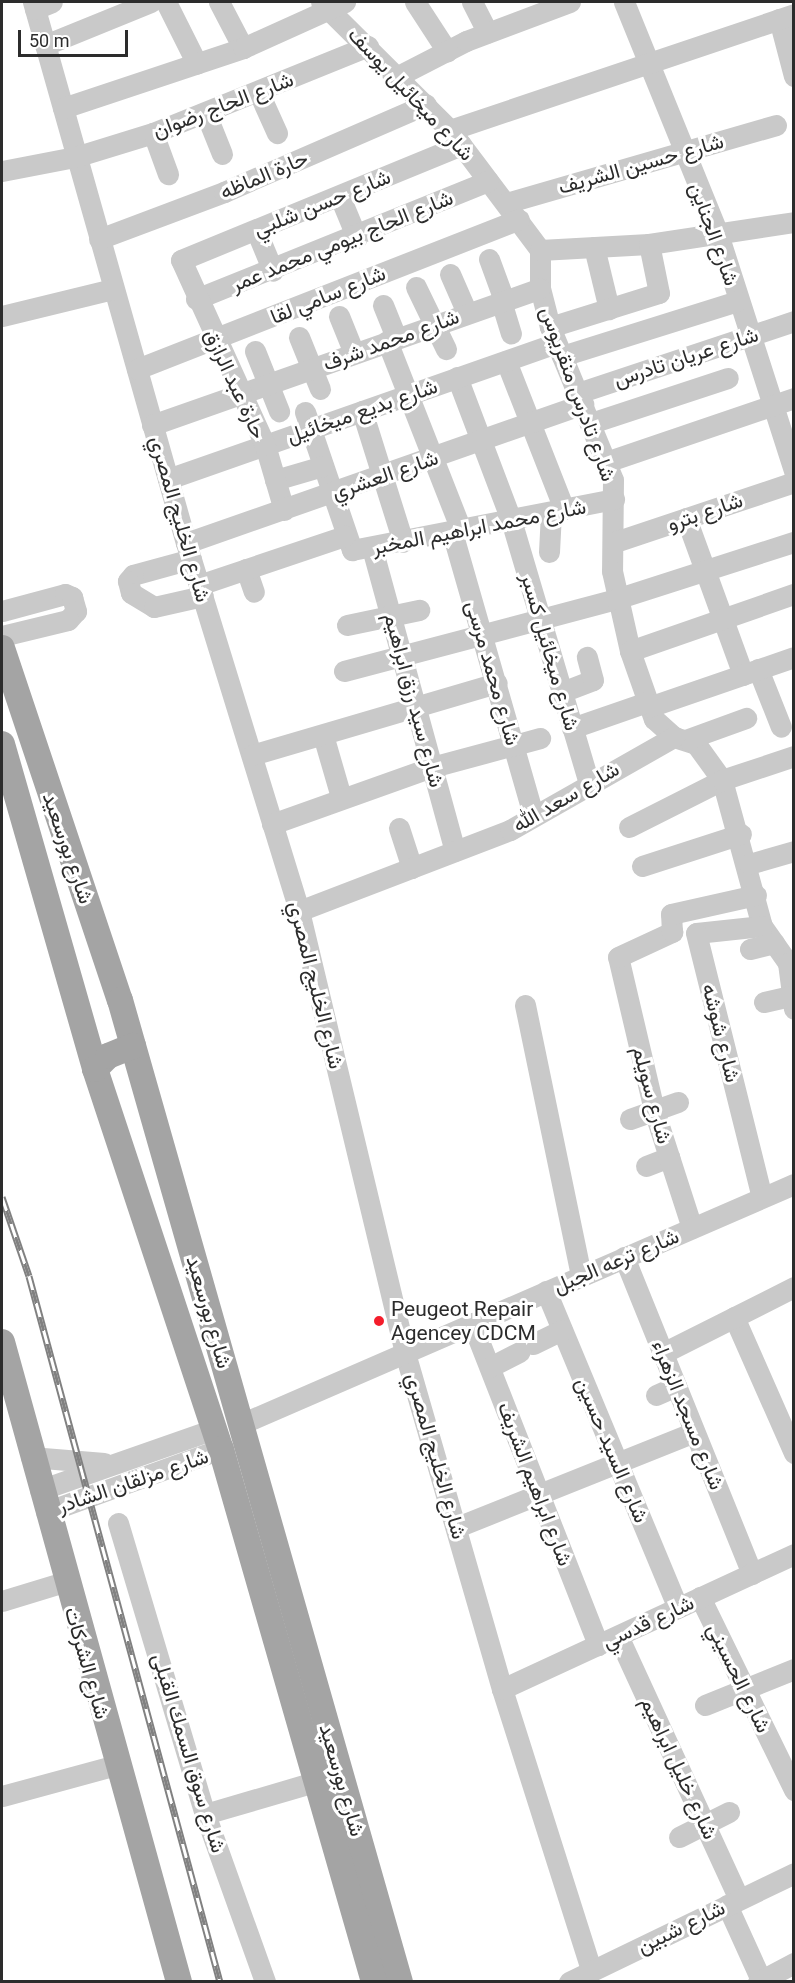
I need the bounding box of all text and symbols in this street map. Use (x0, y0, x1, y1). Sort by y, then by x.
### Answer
scale bar (21, 18, 130, 56)
street label: شارع ميخائيل يوسف (343, 22, 479, 166)
text: 50 m (29, 30, 69, 51)
street label: شارع الحاج رضوان (149, 67, 297, 143)
street label: شارع حسين الشريف (555, 128, 727, 200)
street label: حارة الماظه (216, 145, 312, 205)
street label: شارع حسن شلبي (250, 164, 394, 242)
street label: شارع الجناين (684, 179, 744, 289)
street label: شارع الحاج بيومي محمد عمر (227, 185, 457, 297)
street label: شارع سامي لقا (267, 260, 389, 330)
street label: شارع تادرس منقريوس (535, 303, 621, 485)
street label: شارع محمد شرف (320, 304, 462, 376)
street label: شارع عريان تادرس (610, 322, 762, 392)
street label: حارة عبد الرازق (199, 325, 271, 443)
street label: شارع بديع ميخائيل (283, 373, 441, 449)
street label: شارع الخليج المصري (144, 433, 216, 605)
street label: شارع العشري (328, 445, 442, 505)
street label: شارع بترو (664, 487, 746, 537)
street label: شارع محمد ابراهيم المخبر (370, 494, 588, 560)
street label: شارع ميخائيل كسبر (515, 570, 585, 734)
street label: شارع محمد مرسى (460, 598, 526, 748)
street label: شارع سيد رزق ابراهيم (379, 610, 449, 790)
street label: شارع سعد الله (508, 756, 624, 838)
street label: شارع بورسعيد (37, 789, 99, 907)
street label: شارع الخليج المصري (283, 899, 349, 1071)
street label: شارع شوشه (697, 981, 745, 1085)
street label: شارع سويلم (627, 1044, 677, 1146)
street label: شارع ترعه الجبل (549, 1223, 683, 1299)
street label: شارع بورسعيد (181, 1253, 237, 1371)
place label: Peugeot Repair Agencey CDCM (391, 1296, 536, 1346)
marker: Peugeot Repair Agencey CDCM (372, 1314, 386, 1328)
street label: شارع مسجد الزهراء (647, 1337, 729, 1493)
street label: شارع الخليج المصري (400, 1370, 472, 1542)
street label: شارع السيد حسين (570, 1374, 654, 1526)
street label: شارع ابراهيم الشريف (492, 1398, 578, 1570)
street label: شارع مزلقان الشادر (54, 1443, 212, 1519)
street label: شارع قدسي (598, 1590, 698, 1654)
street label: شارع الشركات (59, 1604, 115, 1722)
street label: شارع الحسيني (702, 1619, 776, 1737)
street label: شارع سوق السمك القبلى (147, 1650, 231, 1856)
street label: شارع خليل ابراهيم (635, 1693, 723, 1843)
street label: شارع بورسعيد (314, 1721, 370, 1839)
street label: شارع شبين (633, 1895, 729, 1959)

